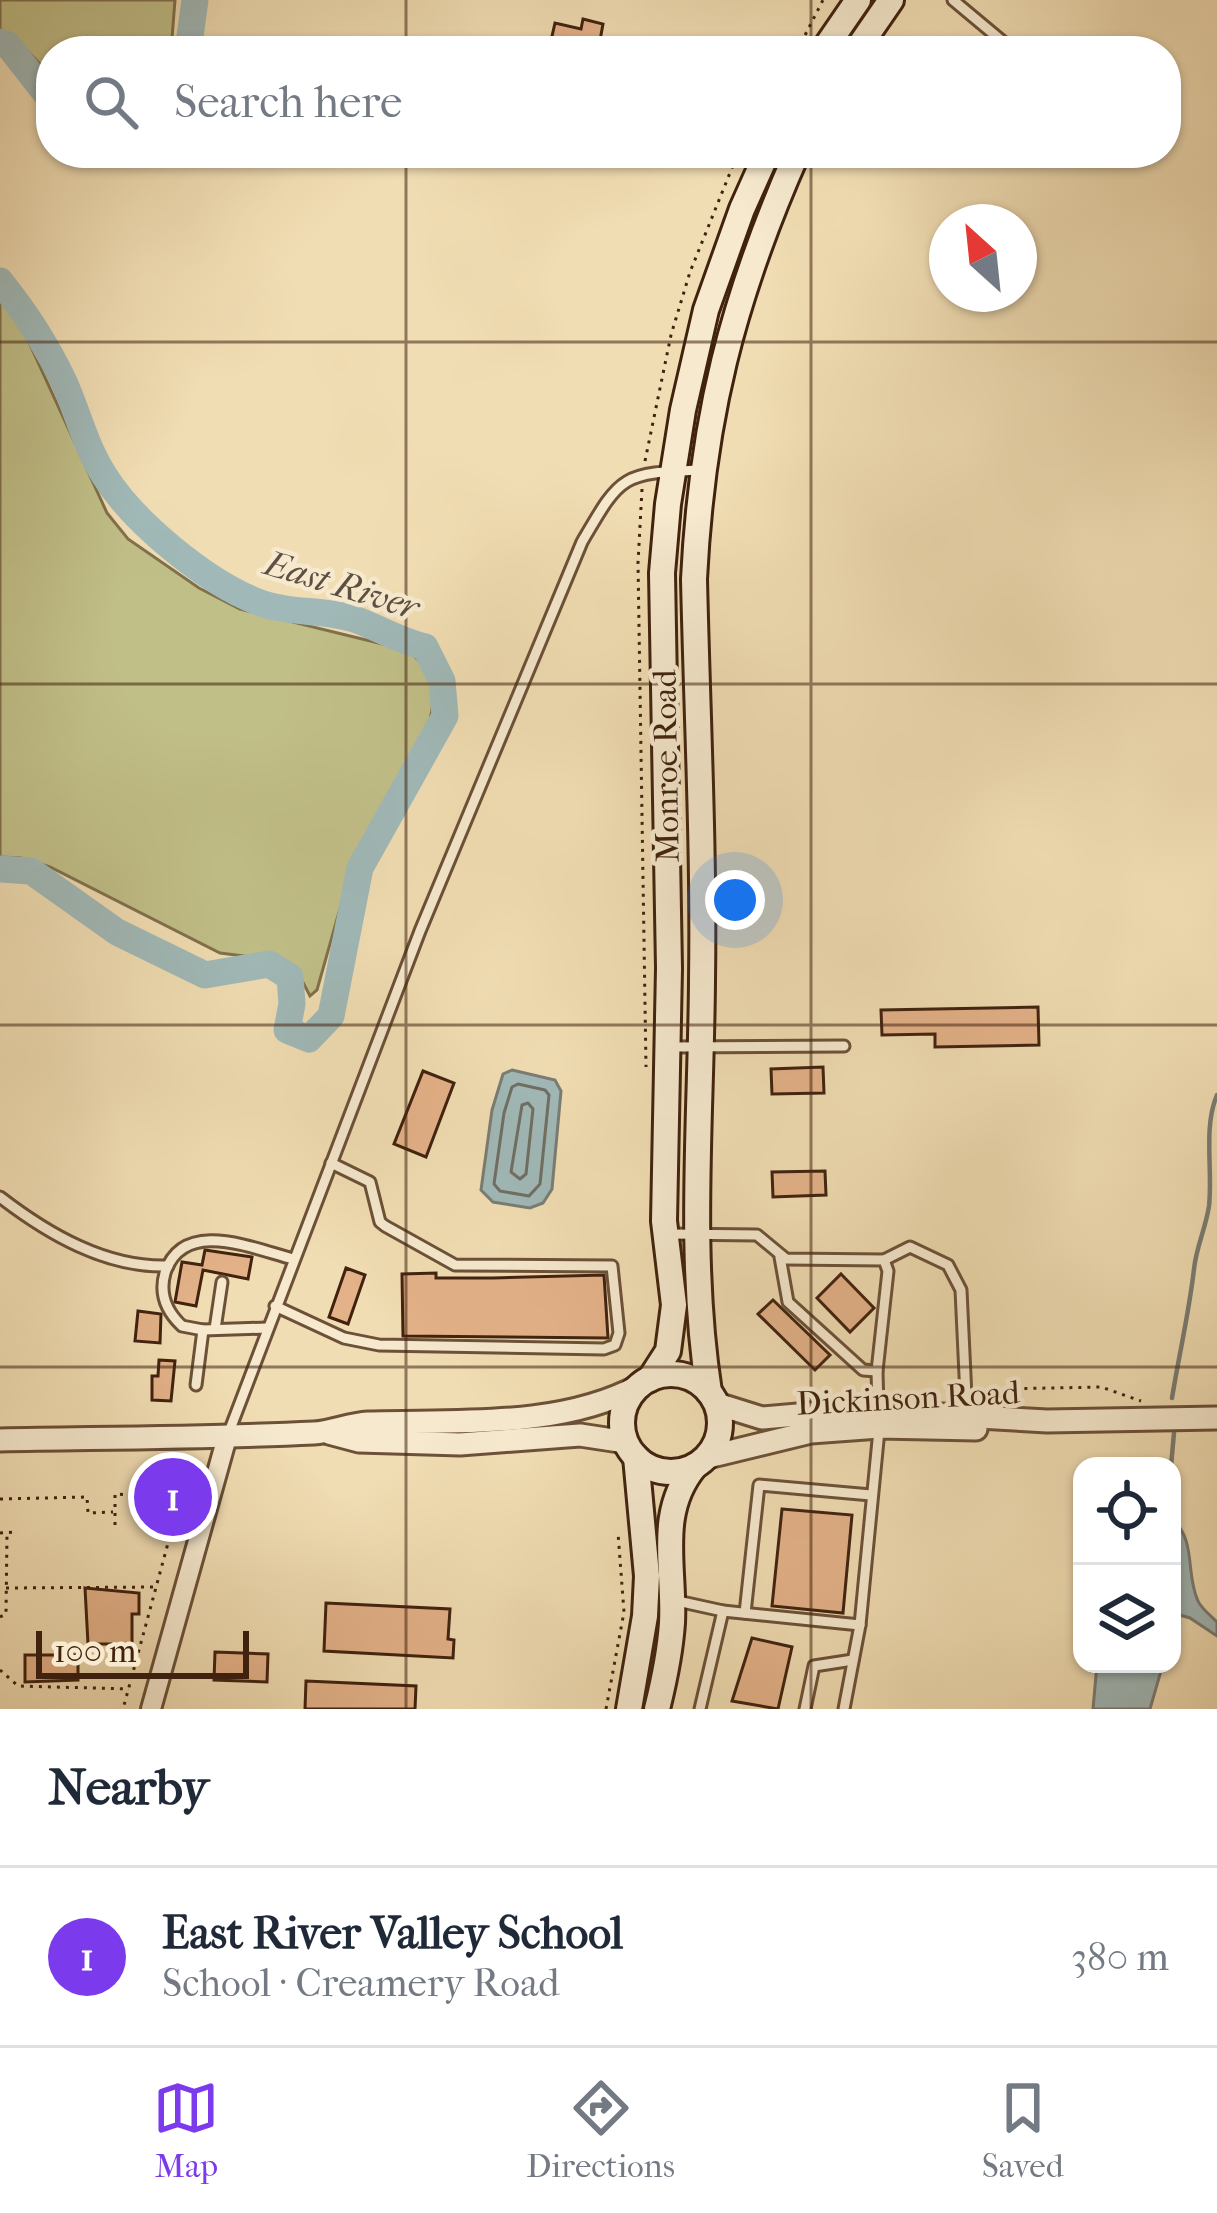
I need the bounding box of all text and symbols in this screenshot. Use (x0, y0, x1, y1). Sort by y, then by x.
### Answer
search box (36, 36, 1181, 168)
icon: search (78, 69, 144, 135)
text: Search here (174, 76, 402, 129)
north arrow (929, 204, 1037, 312)
water label: East River (258, 541, 427, 629)
street label: Monroe Road (645, 668, 688, 863)
your location (705, 870, 765, 930)
street label: Dickinson Road (795, 1373, 1022, 1424)
pin: 1 (134, 1452, 212, 1542)
map controls (1073, 1457, 1181, 1673)
button: locate (1073, 1457, 1181, 1565)
button: layers (1073, 1565, 1181, 1673)
scale bar (36, 1625, 249, 1678)
text: 100 m (54, 1632, 137, 1671)
text: Nearby (48, 1757, 209, 1817)
text: East River Valley School (162, 1907, 623, 1960)
text: 1 (80, 1934, 94, 1980)
text: 380 m (1071, 1934, 1169, 1980)
text: School · Creamery Road (162, 1960, 559, 2006)
tab: Map (153, 2075, 219, 2186)
tab: Directions (526, 2075, 675, 2186)
tab: Saved (982, 2075, 1064, 2186)

